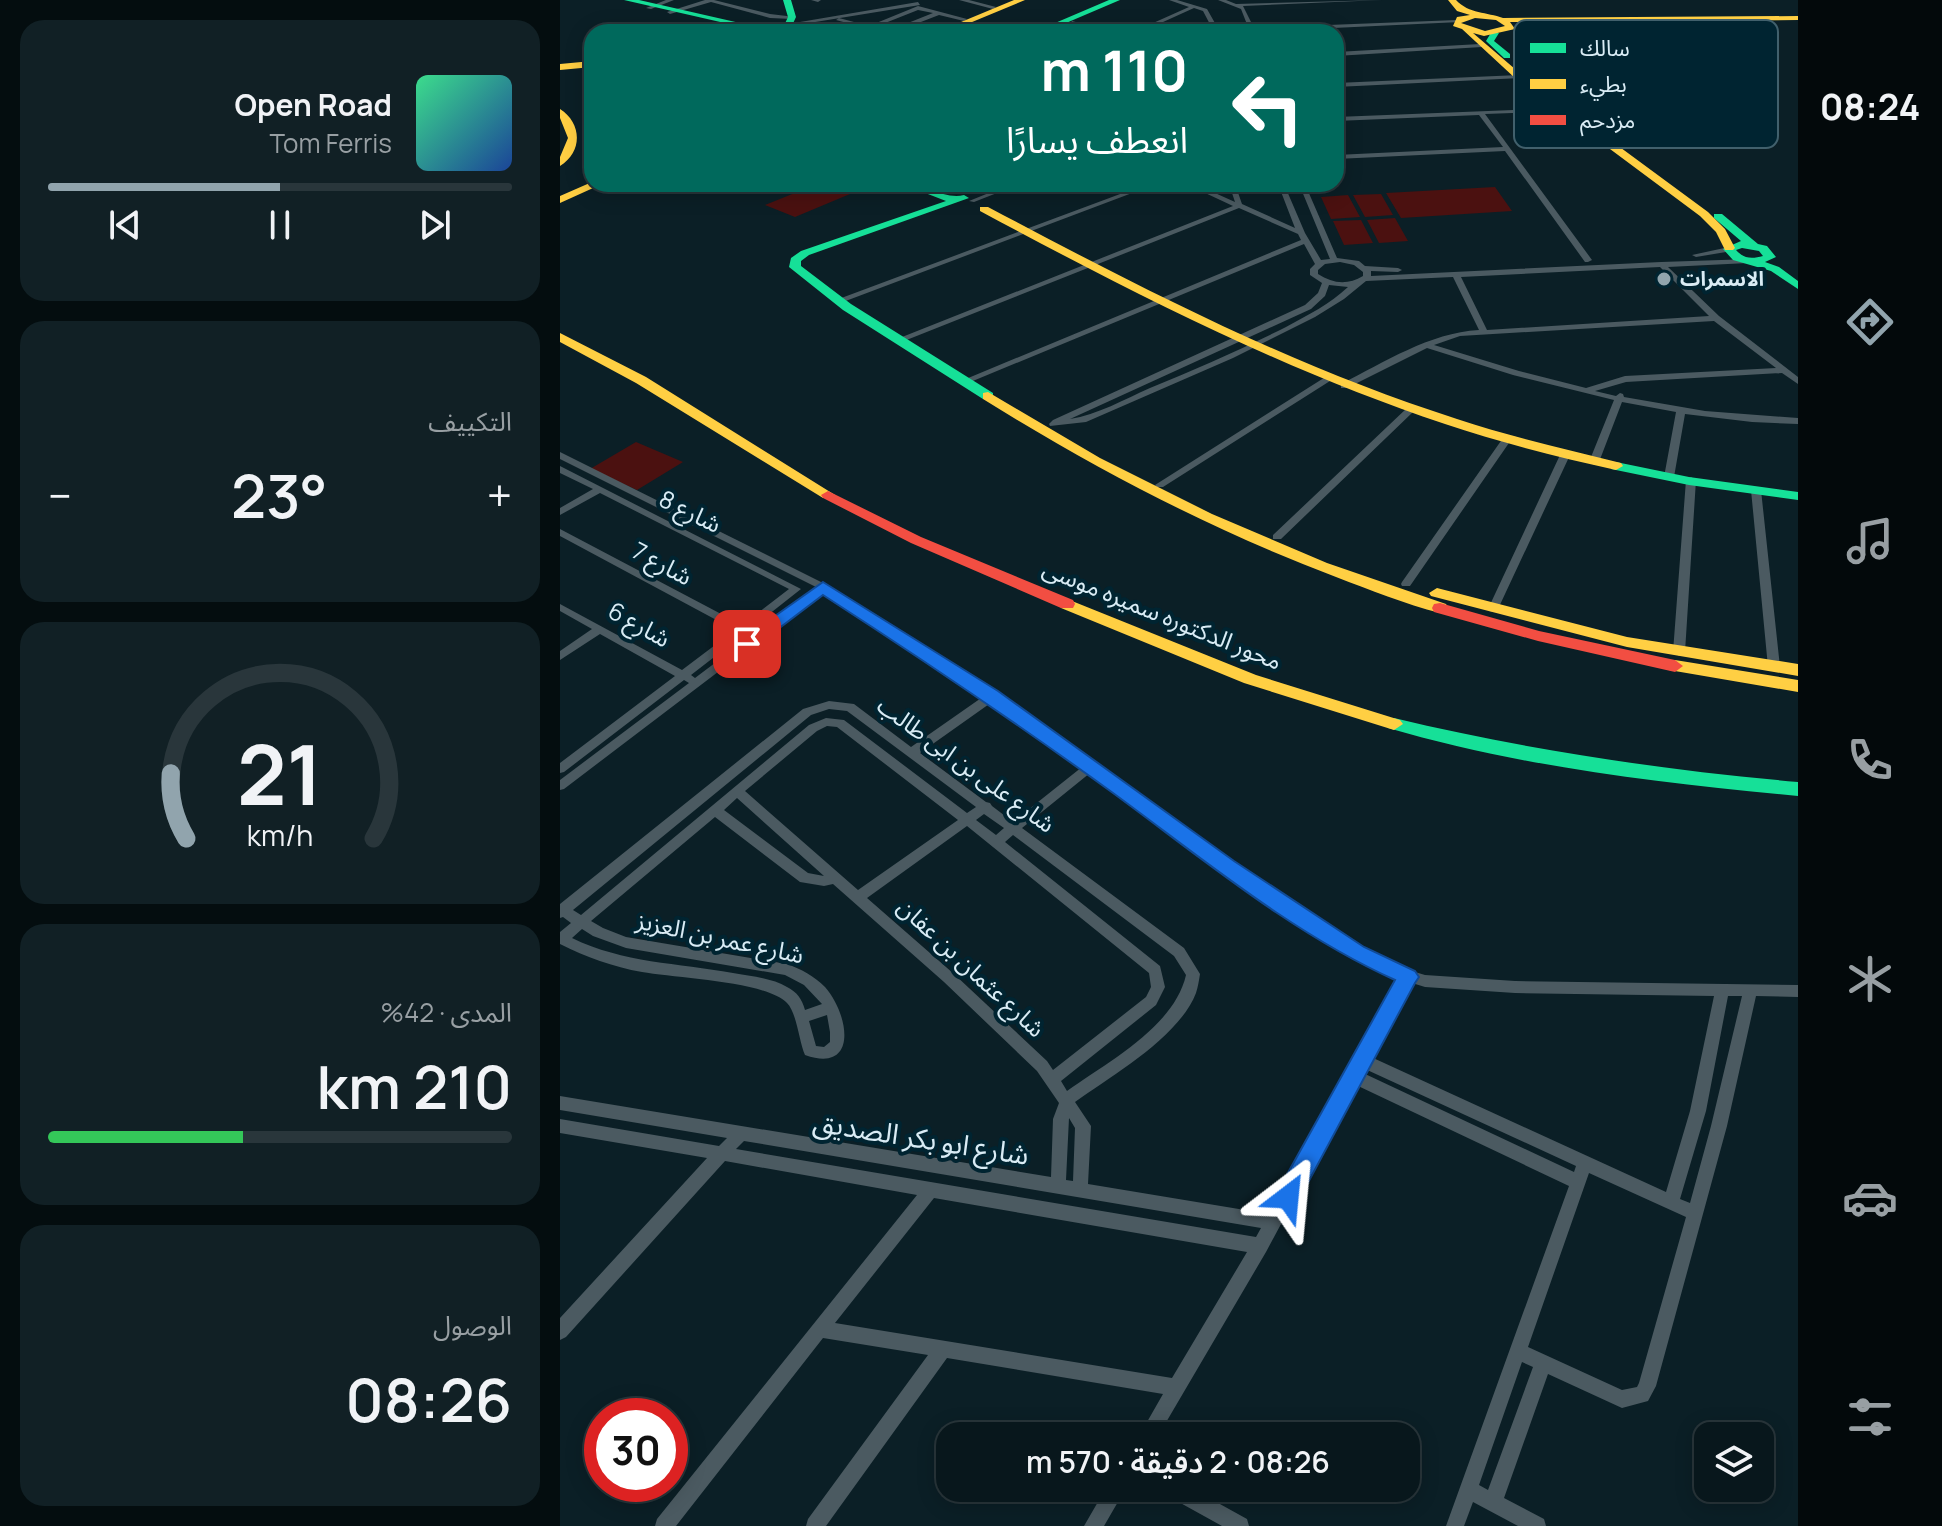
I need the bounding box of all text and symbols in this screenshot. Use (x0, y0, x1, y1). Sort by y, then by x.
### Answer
legend (1514, 20, 1778, 148)
text: 110 m (1041, 31, 1188, 108)
text: سالك (1580, 33, 1630, 63)
icon: left (1216, 56, 1320, 160)
text: بطيء (1580, 69, 1627, 101)
text: 08:24 (1820, 82, 1920, 131)
text: Open Road (235, 84, 392, 125)
text: مزدحم (1580, 105, 1635, 137)
text: انعطف يسارًا (1006, 115, 1188, 164)
text: Tom Ferris (270, 125, 392, 161)
icon: previous (103, 203, 147, 247)
icon: pause (258, 203, 302, 247)
icon: next (413, 203, 457, 247)
place label: الاسمرات (1680, 265, 1764, 292)
marker: الاسمرات (1655, 270, 1673, 288)
icon: directions (1842, 294, 1898, 350)
text: التكييف (428, 403, 512, 439)
text: 23° (231, 454, 327, 536)
text: − (48, 465, 72, 525)
text: + (487, 465, 512, 525)
street label: شارع 8 (653, 481, 727, 542)
icon: music (1842, 513, 1898, 569)
street label: شارع 7 (626, 533, 699, 594)
street label: محور الدكتوره سميره موسى (1038, 551, 1287, 677)
street label: شارع 6 (602, 593, 677, 656)
pin (713, 610, 781, 678)
icon: arrive (725, 622, 769, 666)
street label: شارع على بن ابى طالب (870, 688, 1063, 841)
text: 21 (237, 716, 323, 830)
icon: phone (1842, 732, 1898, 788)
text: km/h (247, 816, 313, 855)
street label: شارع عثمان بن عفان (890, 890, 1053, 1046)
street label: شارع عمر بن العزيز (632, 902, 807, 972)
icon: climate (1842, 951, 1898, 1007)
text: المدى · 42% (381, 994, 512, 1030)
text: 210 km (317, 1045, 512, 1127)
street label: شارع ابو بكر الصديق (810, 1101, 1032, 1176)
position arrow (1246, 1155, 1330, 1239)
icon: car (1842, 1170, 1898, 1226)
text: الوصول (433, 1307, 512, 1343)
text: 08:26 (345, 1358, 512, 1440)
icon: filters (1842, 1389, 1898, 1445)
speed limit sign: 30 (584, 1398, 688, 1502)
map controls (1694, 1422, 1774, 1502)
button: layers (1694, 1422, 1774, 1502)
text: 08:26 · 2 دقيقة · 570 m (1026, 1441, 1330, 1482)

